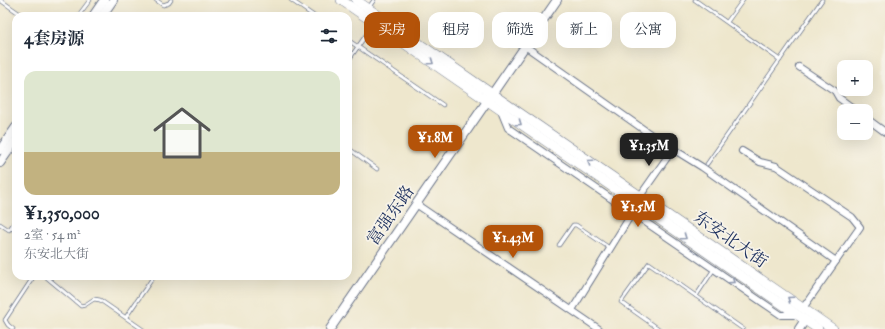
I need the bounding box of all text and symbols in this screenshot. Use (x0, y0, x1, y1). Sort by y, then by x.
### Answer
chip: 买房 (364, 12, 420, 48)
chip: 租房 (428, 12, 484, 48)
chip: 筛选 (492, 12, 548, 48)
chip: 新上 (556, 12, 612, 48)
chip: 公寓 (620, 12, 676, 48)
icon: filters (318, 25, 340, 47)
text: 4套房源 (24, 28, 84, 49)
one-way arrow (427, 57, 434, 65)
map controls (837, 60, 873, 140)
button: + (837, 60, 873, 96)
icon: home (146, 97, 218, 169)
button: − (837, 104, 873, 140)
one-way arrow (515, 118, 522, 125)
pin: ¥1.8M (407, 125, 463, 159)
text: ¥1.8M (417, 130, 453, 146)
pin: ¥1.35M (616, 133, 682, 167)
text: ¥1.35M (629, 138, 669, 154)
one-way arrow (588, 160, 595, 167)
street label: 富强东路 (362, 181, 419, 249)
pin: ¥1.5M (610, 194, 666, 228)
text: ¥1.5M (620, 199, 656, 215)
text: ¥1,350,000 (24, 203, 100, 224)
street label: 东安北大街 (690, 206, 772, 272)
pin: ¥1.43M (480, 225, 546, 259)
text: 2室 · 54 m² (24, 227, 81, 243)
text: ¥1.43M (492, 230, 534, 246)
one-way arrow (680, 232, 687, 240)
text: 东安北大街 (24, 246, 89, 262)
one-way arrow (728, 276, 735, 284)
one-way arrow (787, 297, 794, 304)

